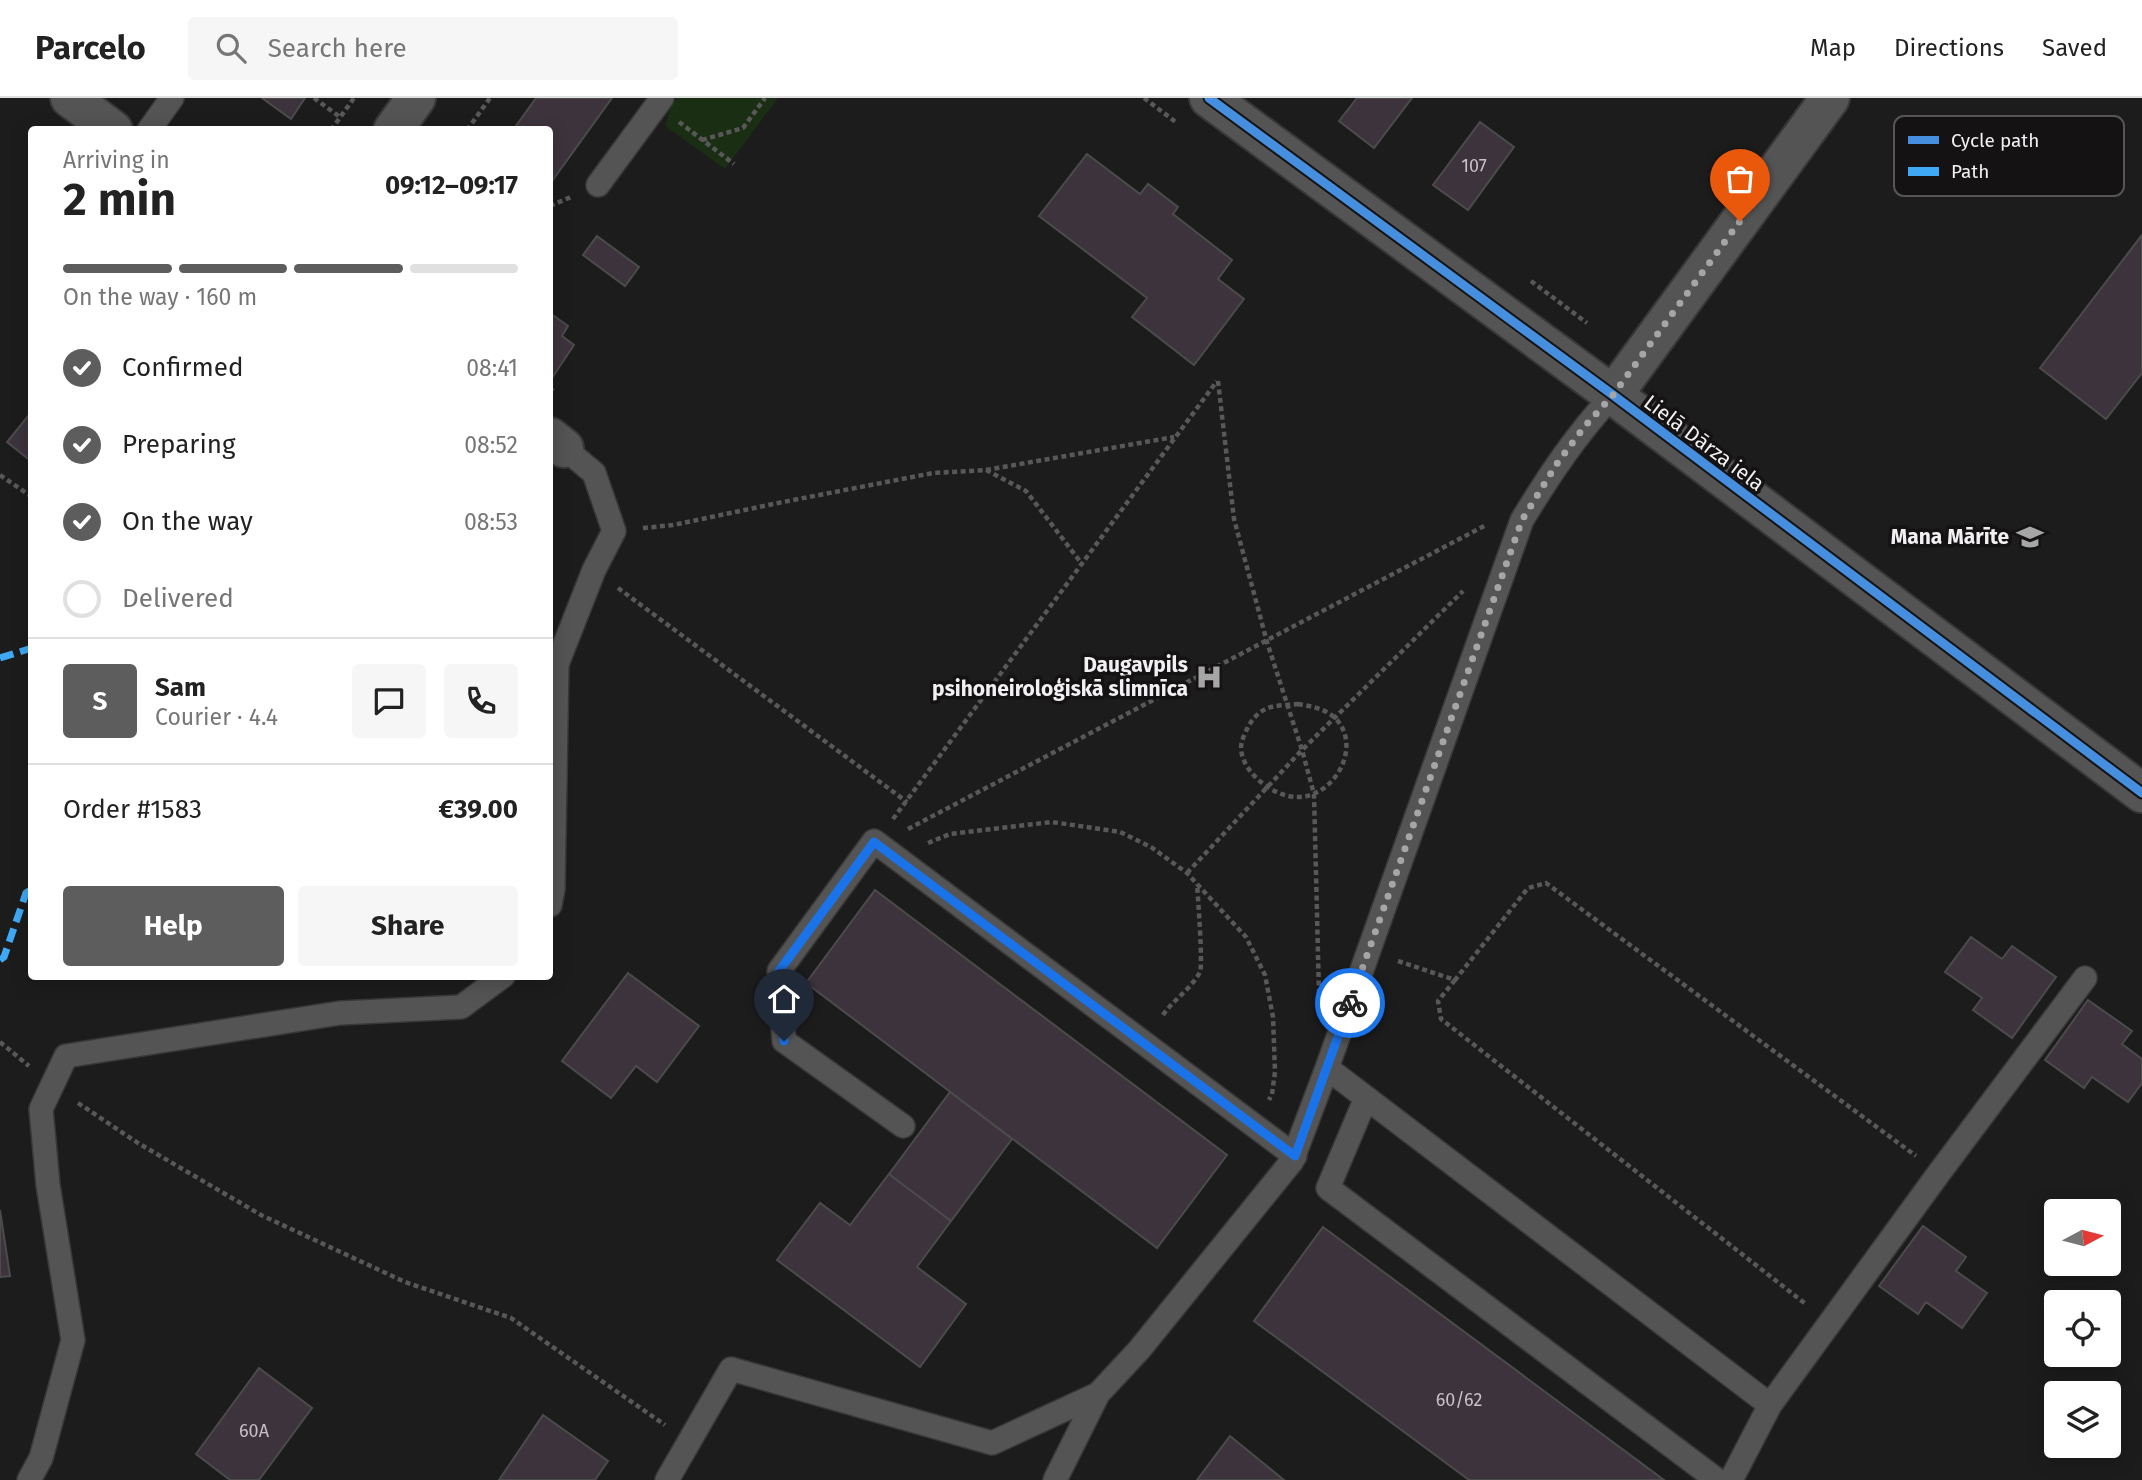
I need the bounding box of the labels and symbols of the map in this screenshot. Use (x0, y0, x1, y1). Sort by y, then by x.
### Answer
legend (1894, 116, 2124, 196)
text: Cycle path (1951, 129, 2039, 152)
pin (1710, 149, 1770, 221)
house number: 107 (1461, 155, 1487, 177)
text: Path (1951, 160, 1989, 183)
street label: Lielā Dārza iela (1639, 389, 1769, 497)
school or university icon: Mana Mārīte (2015, 522, 2045, 552)
place label: Mana Mārīte (1891, 524, 2009, 550)
place label: Daugavpils psihoneiroloģiskā slimnīca (932, 652, 1188, 702)
hospital icon: Daugavpils psihoneiroloģiskā slimnīca (1194, 662, 1224, 692)
courier (1315, 968, 1385, 1038)
pin (754, 969, 814, 1041)
north arrow (2044, 1199, 2121, 1276)
house number: 60/62 (1436, 1389, 1482, 1411)
house number: 60A (239, 1420, 270, 1442)

